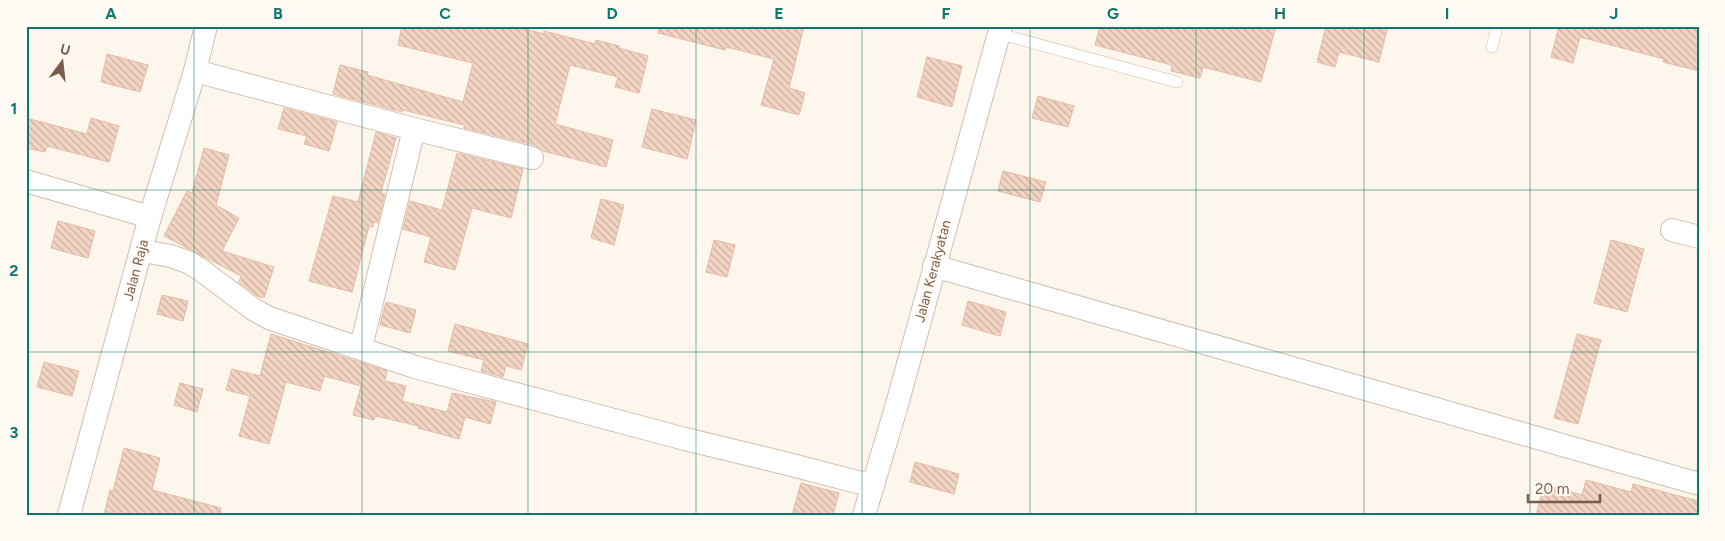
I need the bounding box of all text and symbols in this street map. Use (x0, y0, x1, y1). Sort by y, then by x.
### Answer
text: A (105, 4, 117, 23)
text: B (273, 4, 283, 23)
text: C (439, 4, 451, 23)
text: D (606, 4, 618, 23)
text: E (774, 4, 784, 23)
text: F (942, 4, 951, 23)
text: G (1107, 4, 1119, 23)
text: H (1274, 4, 1286, 23)
text: I (1445, 4, 1449, 23)
text: J (1610, 4, 1618, 23)
north arrow (38, 38, 88, 88)
text: U (58, 40, 72, 59)
text: 1 (11, 99, 17, 118)
street label: Jalan Kerakyatan (911, 218, 955, 324)
street label: Jalan Raja (120, 238, 152, 302)
text: 2 (9, 261, 19, 280)
text: 3 (10, 423, 19, 442)
scale bar (1528, 471, 1600, 503)
text: 20 m (1535, 480, 1569, 498)

